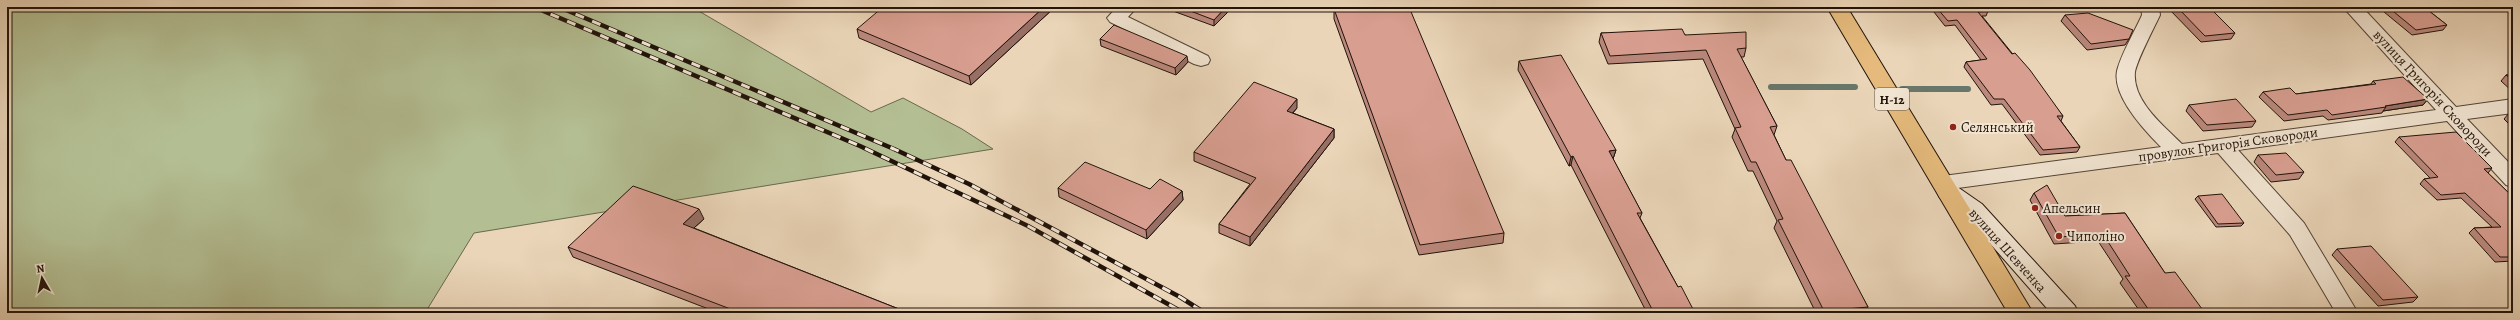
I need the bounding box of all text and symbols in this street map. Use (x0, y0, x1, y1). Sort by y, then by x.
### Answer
street label: вулиця Григорія Сковороди (2369, 26, 2497, 161)
road number: Н-12 (1875, 88, 1909, 110)
place label: Селянський (1961, 118, 2034, 137)
marker: Селянський (1948, 122, 1958, 132)
street label: провулок Григорія Сковороди (2137, 122, 2319, 166)
place label: Апельсин (2042, 199, 2101, 218)
marker: Апельсин (2030, 203, 2040, 213)
street label: вулиця Шевченка (1964, 204, 2051, 297)
place label: Чиполіно (2067, 227, 2125, 246)
marker: Чиполіно (2054, 231, 2064, 241)
north arrow (22, 258, 62, 298)
text: N (35, 261, 46, 277)

